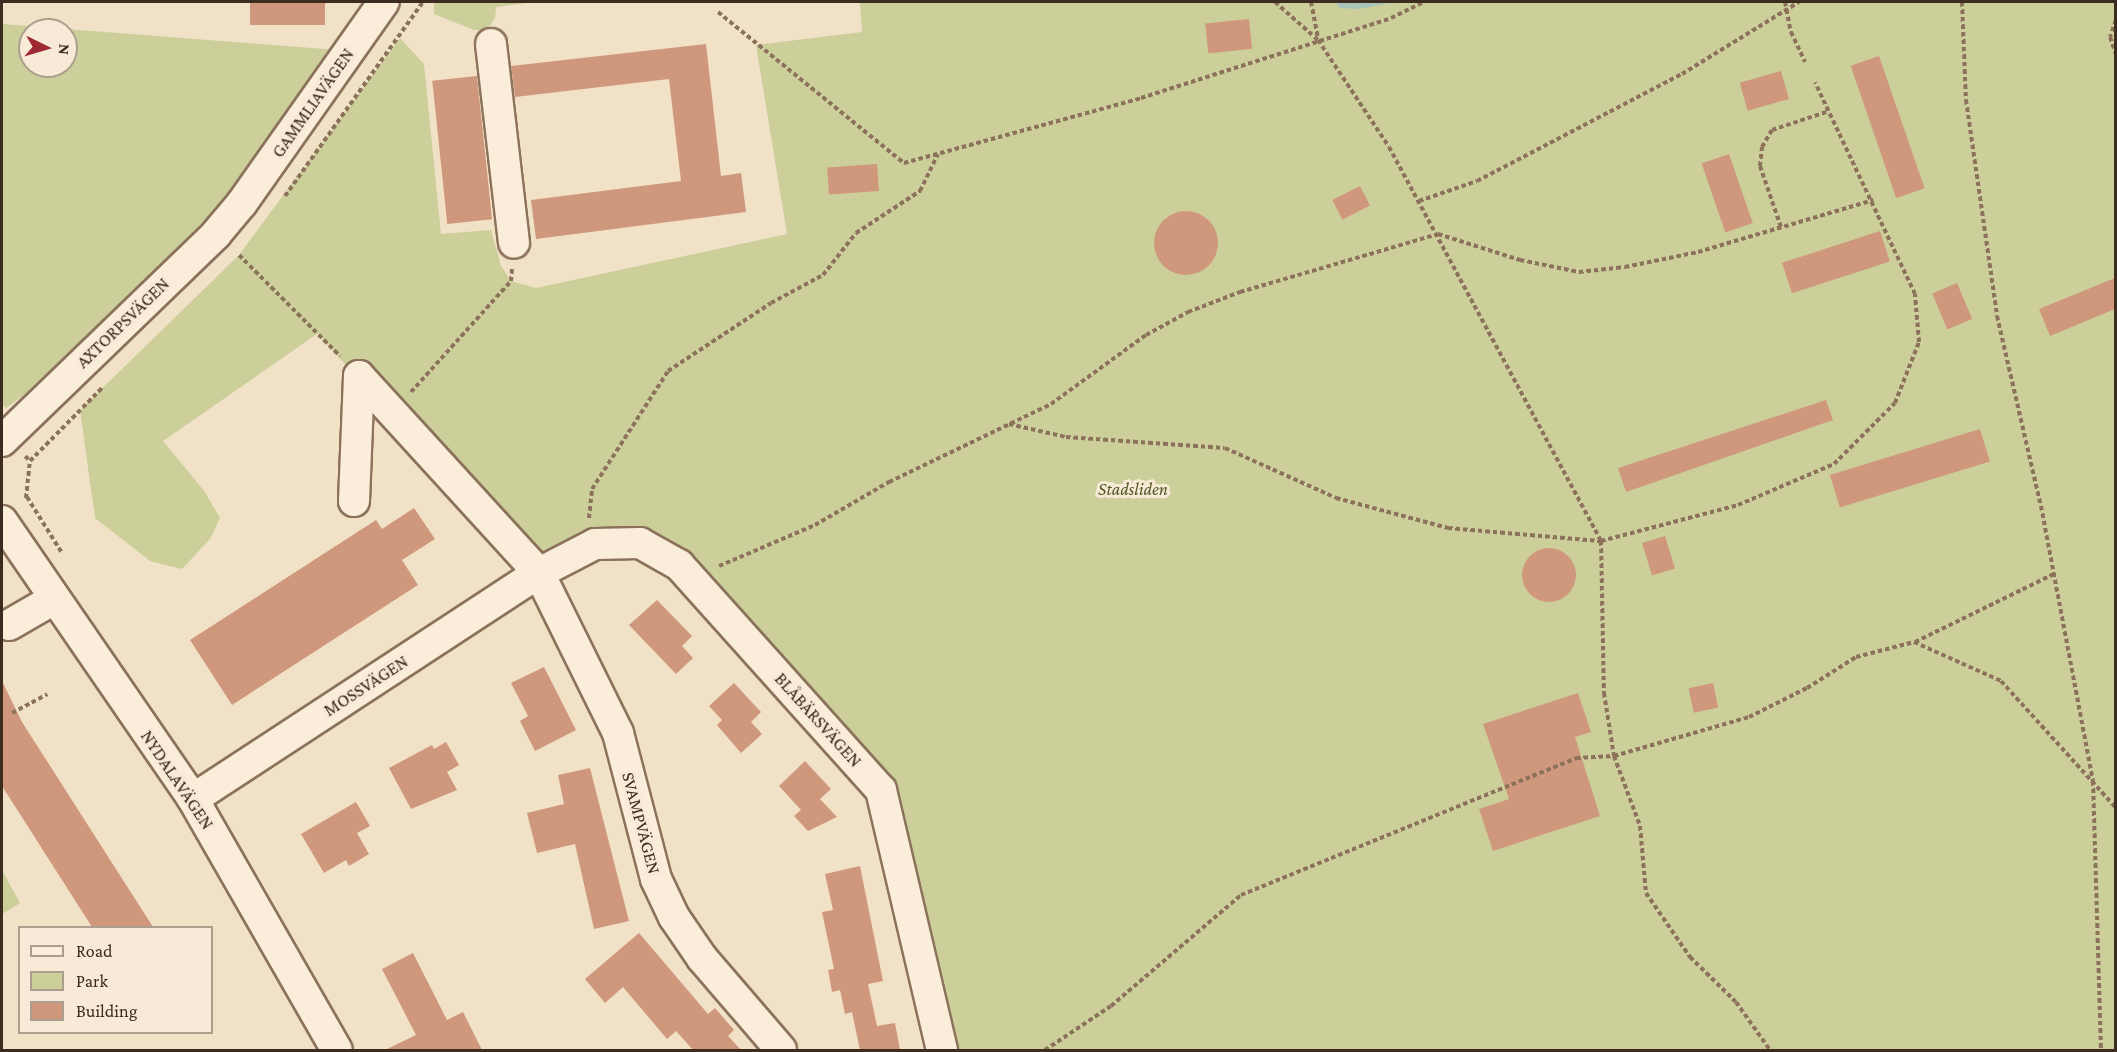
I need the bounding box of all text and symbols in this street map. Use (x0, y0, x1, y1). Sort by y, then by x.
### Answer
north arrow (18, 18, 78, 78)
text: N (55, 43, 73, 56)
street label: GAMMLIAVÄGEN (267, 44, 359, 162)
street label: AXTORPSVÄGEN (72, 273, 174, 373)
park label: Stadsliden (1098, 478, 1168, 500)
street label: MOSSVÄGEN (320, 651, 412, 721)
street label: BLÅBÄRSVÄGEN (770, 668, 866, 772)
street label: NYDALAVÄGEN (136, 726, 218, 834)
street label: SVAMPVÄGEN (617, 770, 665, 876)
legend (18, 926, 213, 1034)
text: Road (76, 941, 113, 961)
text: Park (76, 971, 108, 991)
text: Building (76, 1001, 137, 1021)

